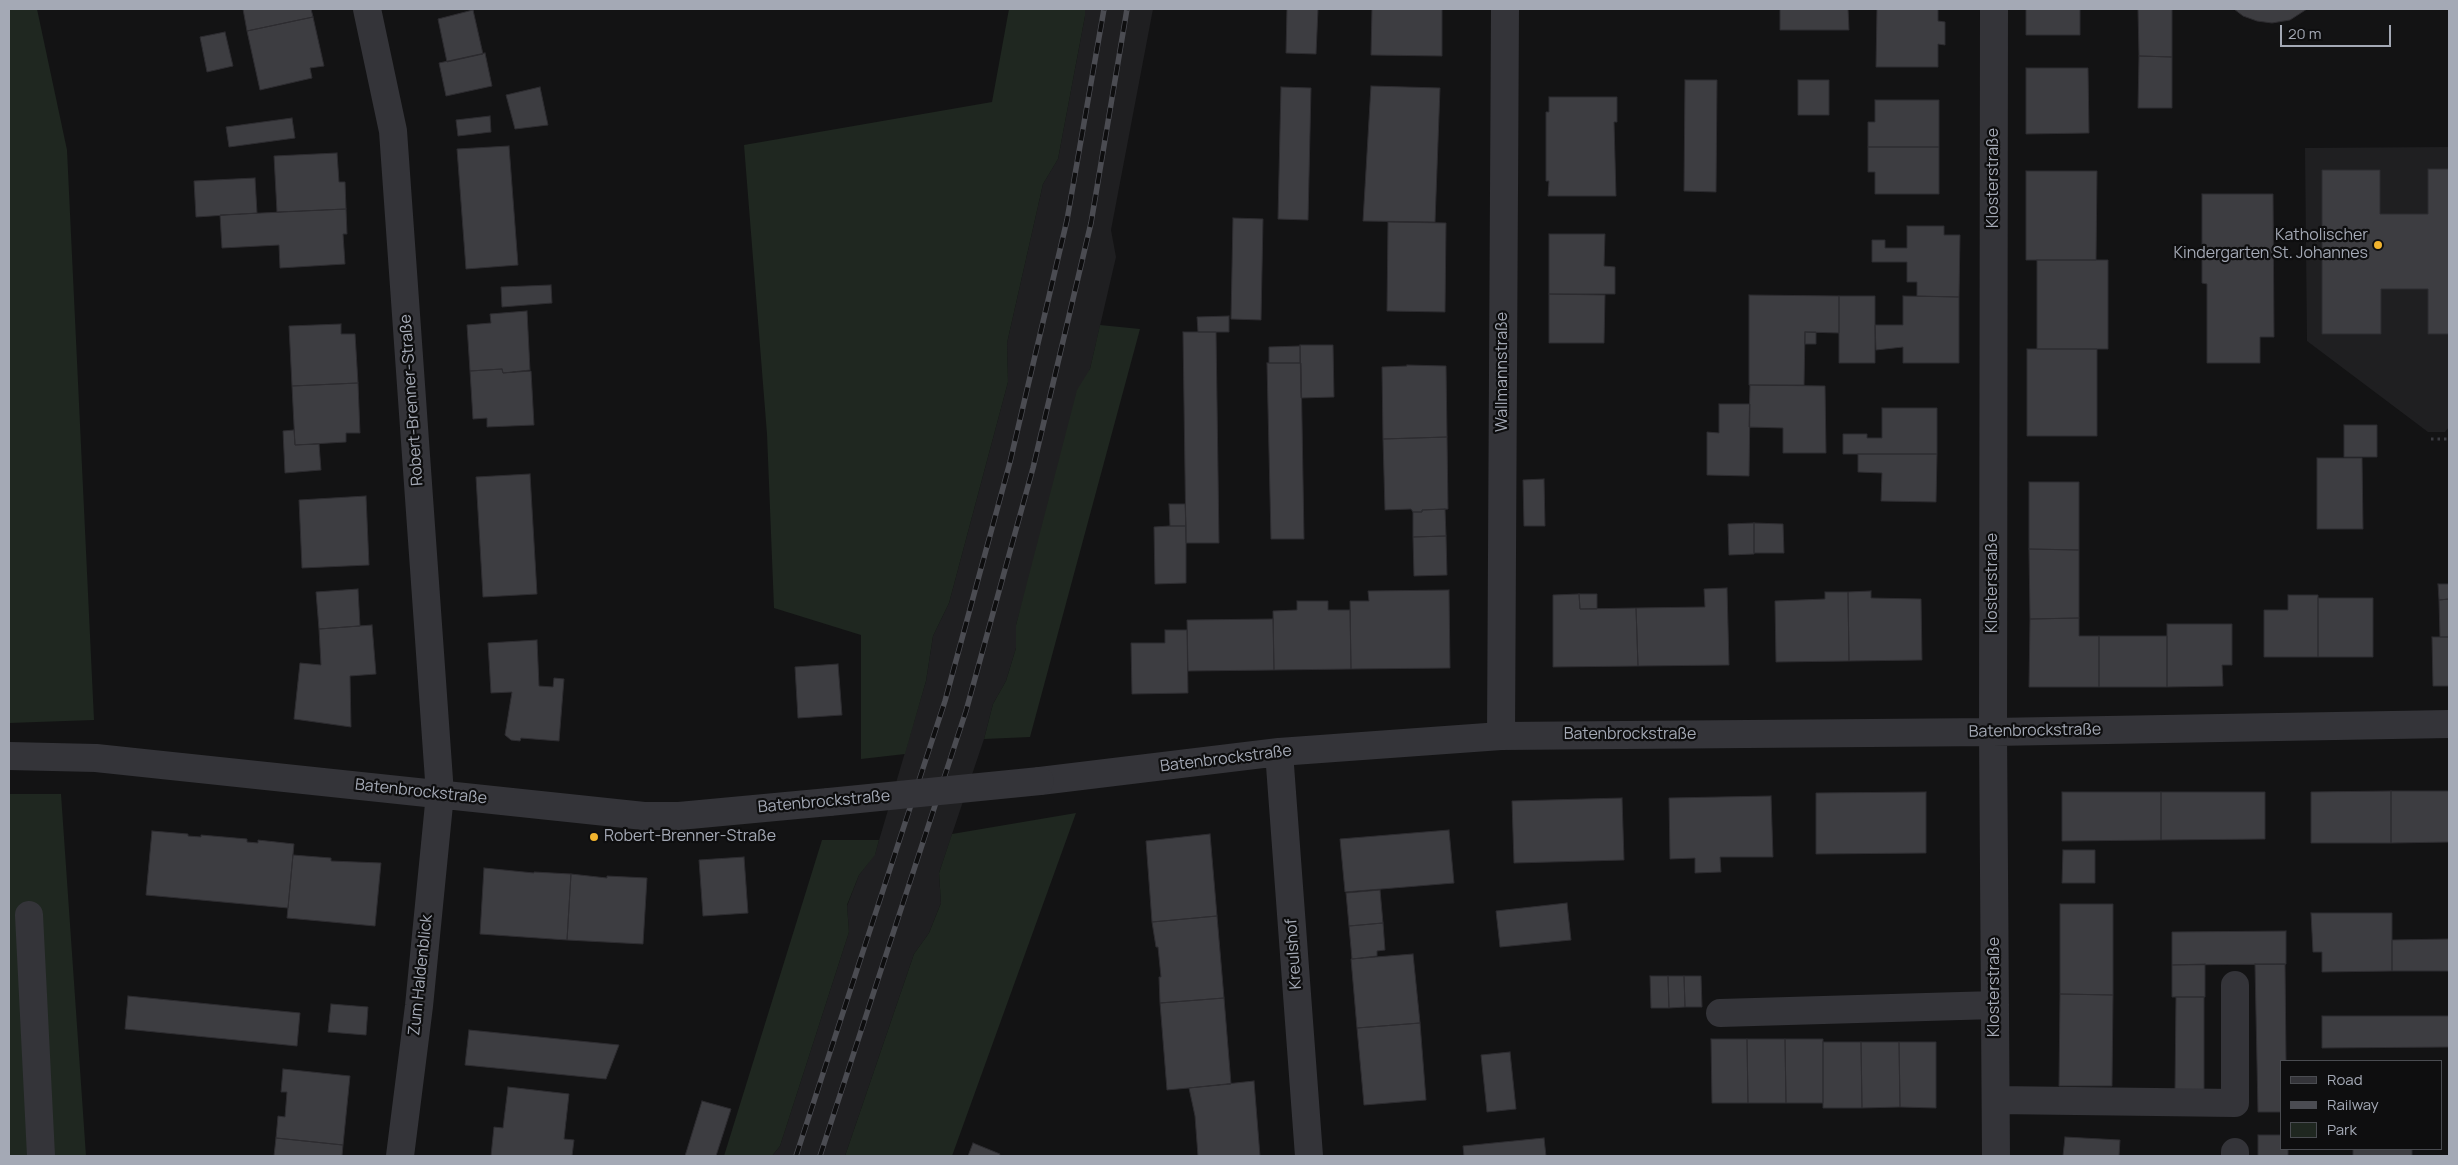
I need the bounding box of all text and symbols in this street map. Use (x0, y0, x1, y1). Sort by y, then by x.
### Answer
scale bar (2283, 15, 2394, 47)
text: 20 m (2288, 23, 2321, 44)
street label: Klosterstraße (1984, 128, 2004, 228)
place label: Katholischer Kindergarten St. Johannes (2173, 226, 2368, 264)
marker: Katholischer Kindergarten St. Johannes (2372, 239, 2384, 251)
street label: Wallmannstraße (1493, 312, 1513, 432)
street label: Robert-Brenner-Straße (396, 313, 428, 487)
street label: Klosterstraße (1983, 533, 2003, 633)
street label: Batenbrockstraße (1969, 720, 2101, 742)
street label: Batenbrockstraße (1564, 725, 1696, 745)
street label: Batenbrockstraße (1159, 741, 1293, 777)
street label: Batenbrockstraße (354, 776, 488, 808)
street label: Batenbrockstraße (757, 787, 891, 817)
place label: Robert-Brenner-Straße (604, 827, 776, 847)
marker: Robert-Brenner-Straße (588, 831, 600, 843)
street label: Zum Haldenblick (405, 914, 437, 1036)
street label: Kreulshof (1282, 918, 1306, 990)
street label: Klosterstraße (1985, 937, 2005, 1037)
legend (2280, 1060, 2443, 1150)
text: Road (2327, 1069, 2363, 1090)
text: Railway (2327, 1094, 2379, 1115)
text: Park (2327, 1119, 2357, 1140)

